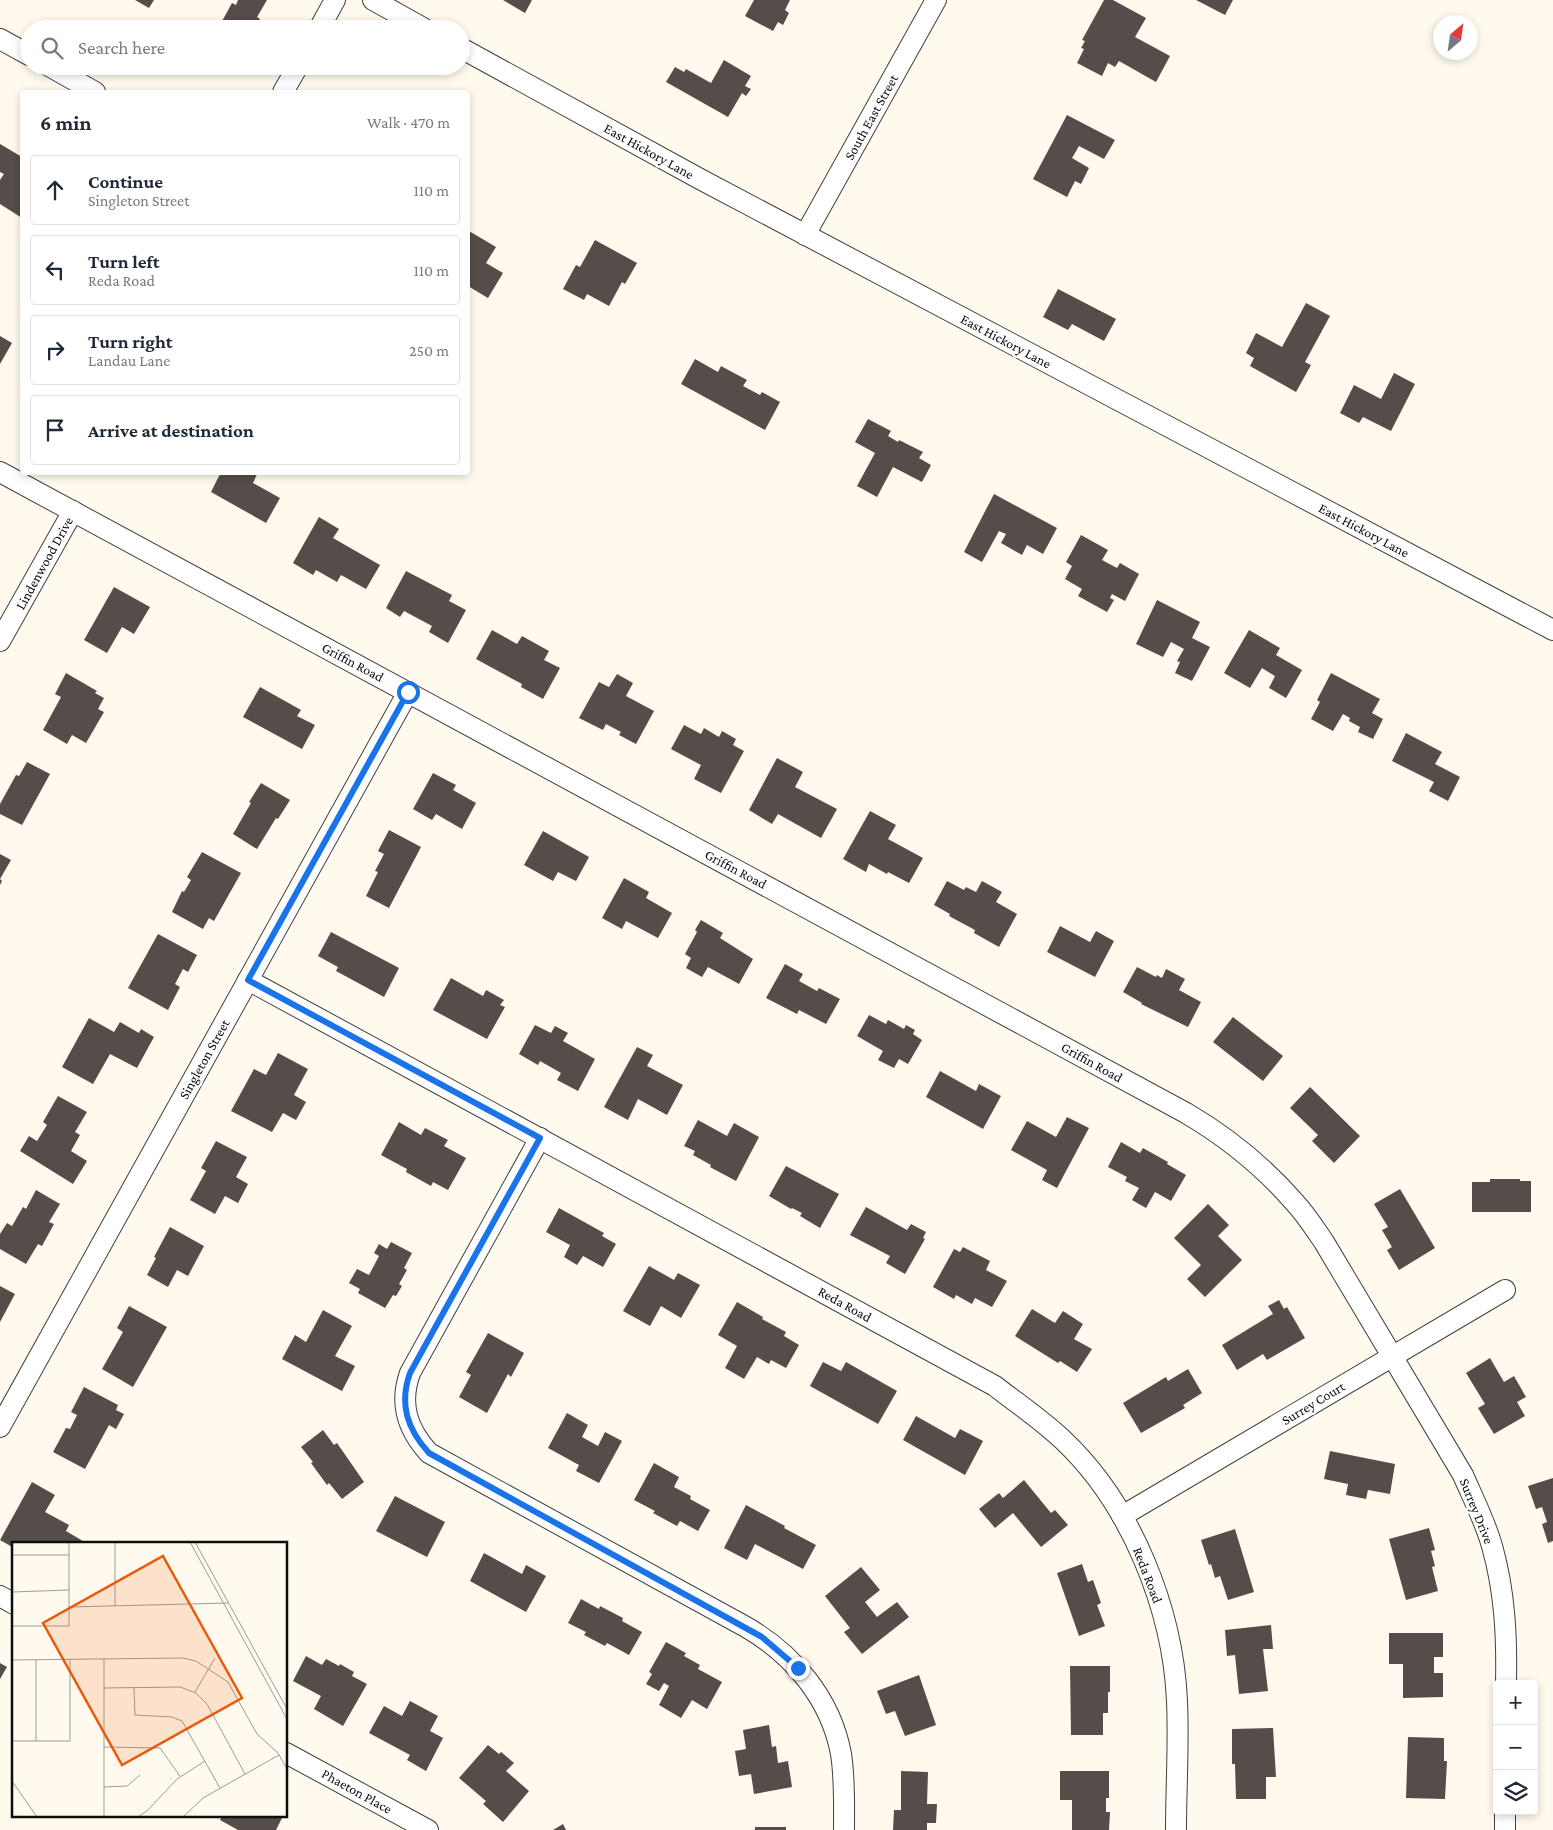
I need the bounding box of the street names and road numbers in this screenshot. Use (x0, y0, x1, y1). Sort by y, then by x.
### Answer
street label: South East Street (841, 71, 901, 163)
street label: East Hickory Lane (601, 120, 697, 182)
street label: East Hickory Lane (958, 310, 1054, 372)
street label: East Hickory Lane (1316, 499, 1412, 561)
street label: Lindenwood Drive (12, 514, 76, 612)
street label: Griffin Road (319, 639, 387, 685)
street label: Griffin Road (702, 846, 770, 892)
street label: Singleton Street (175, 1016, 233, 1102)
street label: Griffin Road (1059, 1039, 1126, 1086)
street label: Reda Road (815, 1283, 875, 1326)
street label: Surrey Court (1278, 1378, 1348, 1428)
street label: Surrey Drive (1457, 1476, 1497, 1546)
street label: Reda Road (1130, 1545, 1166, 1606)
street label: Phaeton Place (319, 1765, 395, 1817)

